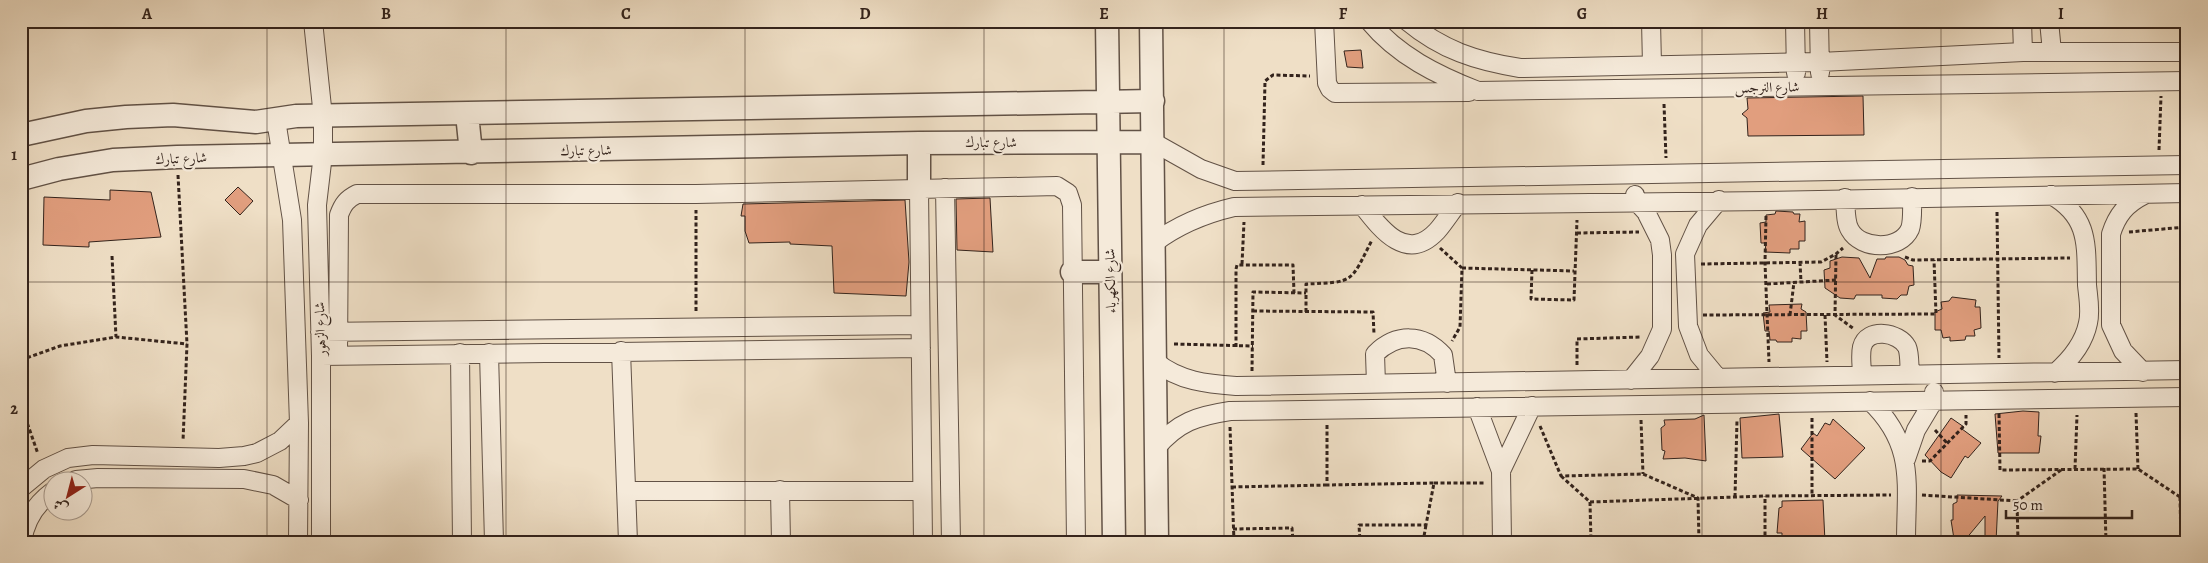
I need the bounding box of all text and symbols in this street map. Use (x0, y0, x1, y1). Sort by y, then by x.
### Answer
text: A (141, 3, 153, 25)
text: B (381, 3, 391, 25)
text: C (621, 3, 631, 25)
text: D (859, 3, 871, 25)
text: E (1099, 3, 1109, 25)
text: F (1339, 3, 1348, 25)
text: G (1577, 3, 1587, 25)
text: H (1816, 3, 1828, 25)
text: I (2058, 3, 2064, 25)
street label: شارع النرجس (1735, 77, 1800, 100)
street label: شارع تبارك (965, 133, 1017, 154)
street label: شارع تبارك (560, 141, 612, 162)
text: 1 (11, 144, 17, 166)
street label: شارع تبارك (155, 148, 207, 171)
street label: شارع الكهرباء (1100, 248, 1123, 313)
street label: شارع الزهور (310, 302, 333, 358)
text: 2 (10, 398, 18, 420)
north arrow (42, 470, 92, 520)
scale bar (2006, 488, 2132, 520)
text: ش (49, 494, 72, 518)
text: 50 m (2013, 495, 2043, 515)

